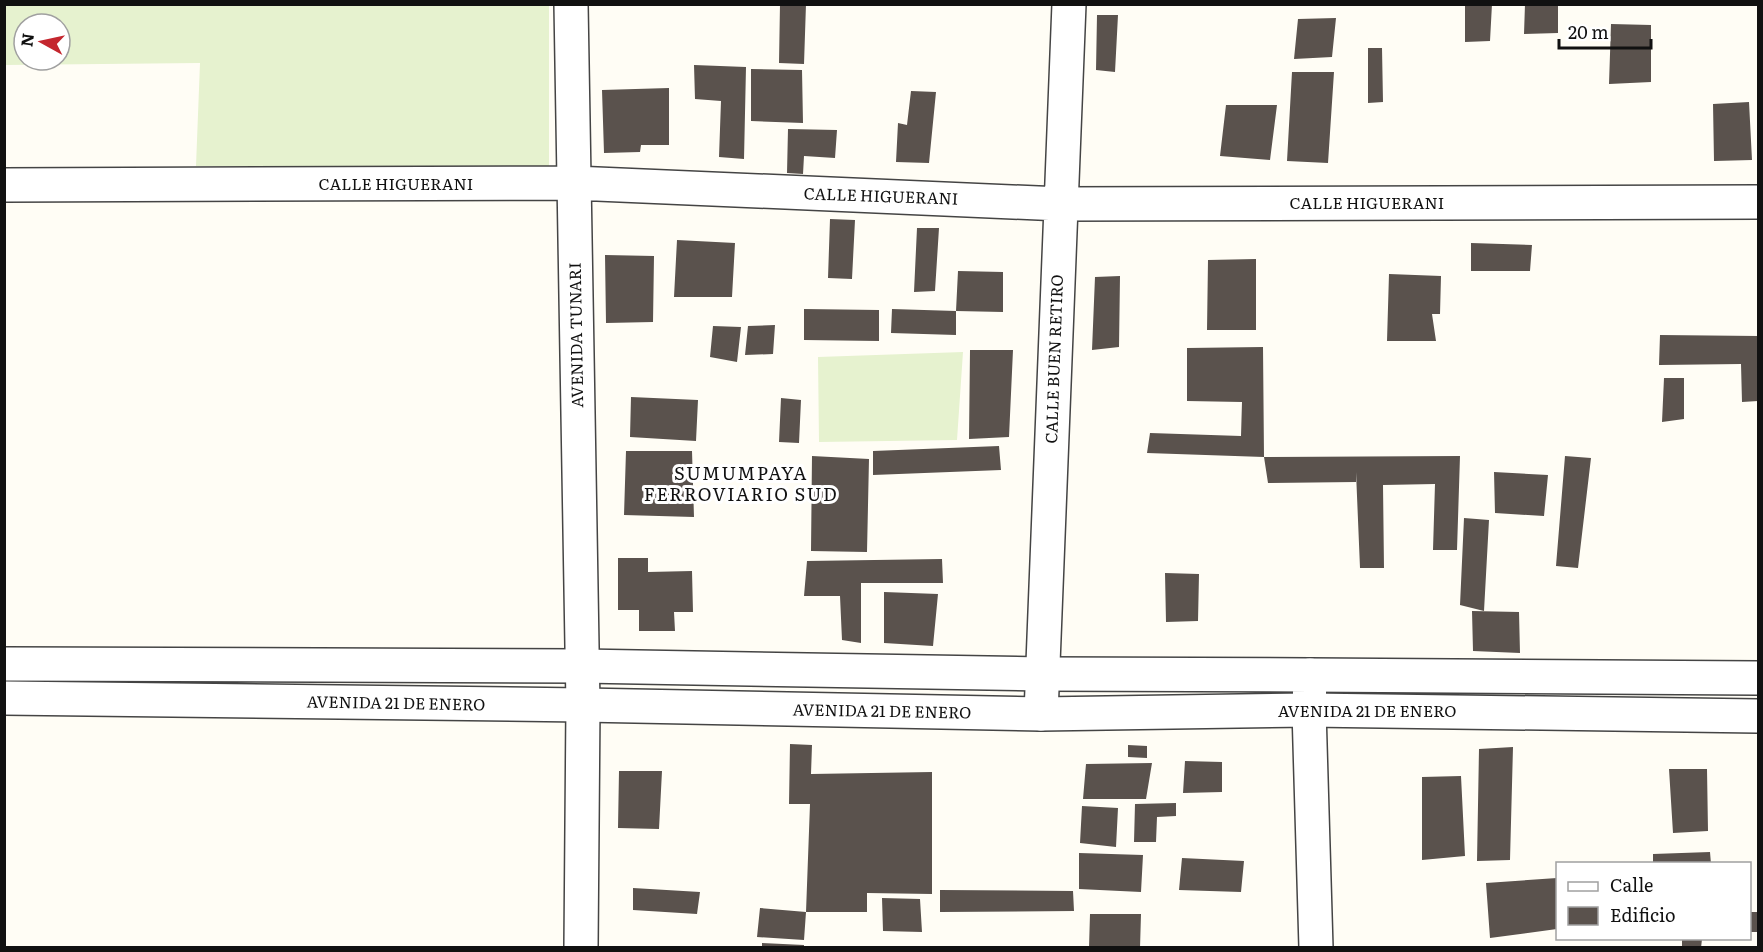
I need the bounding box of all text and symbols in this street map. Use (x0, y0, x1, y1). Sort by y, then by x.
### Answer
north arrow (12, 12, 72, 72)
scale bar (1559, 12, 1650, 50)
text: 20 m (1568, 18, 1609, 45)
text: N (13, 31, 39, 48)
street label: CALLE HIGUERANI (319, 171, 473, 195)
street label: CALLE HIGUERANI (803, 180, 959, 210)
street label: CALLE HIGUERANI (1290, 190, 1444, 214)
street label: AVENIDA TUNARI (562, 262, 588, 408)
street label: CALLE BUEN RETIRO (1038, 274, 1068, 444)
district label: SUMUMPAYA FERROVIARIO SUD (644, 459, 838, 507)
street label: AVENIDA 21 DE ENERO (306, 688, 486, 716)
street label: AVENIDA 21 DE ENERO (792, 696, 972, 724)
street label: AVENIDA 21 DE ENERO (1278, 698, 1456, 722)
legend (1556, 862, 1751, 940)
text: Calle (1610, 871, 1653, 898)
text: Edificio (1610, 901, 1676, 928)

